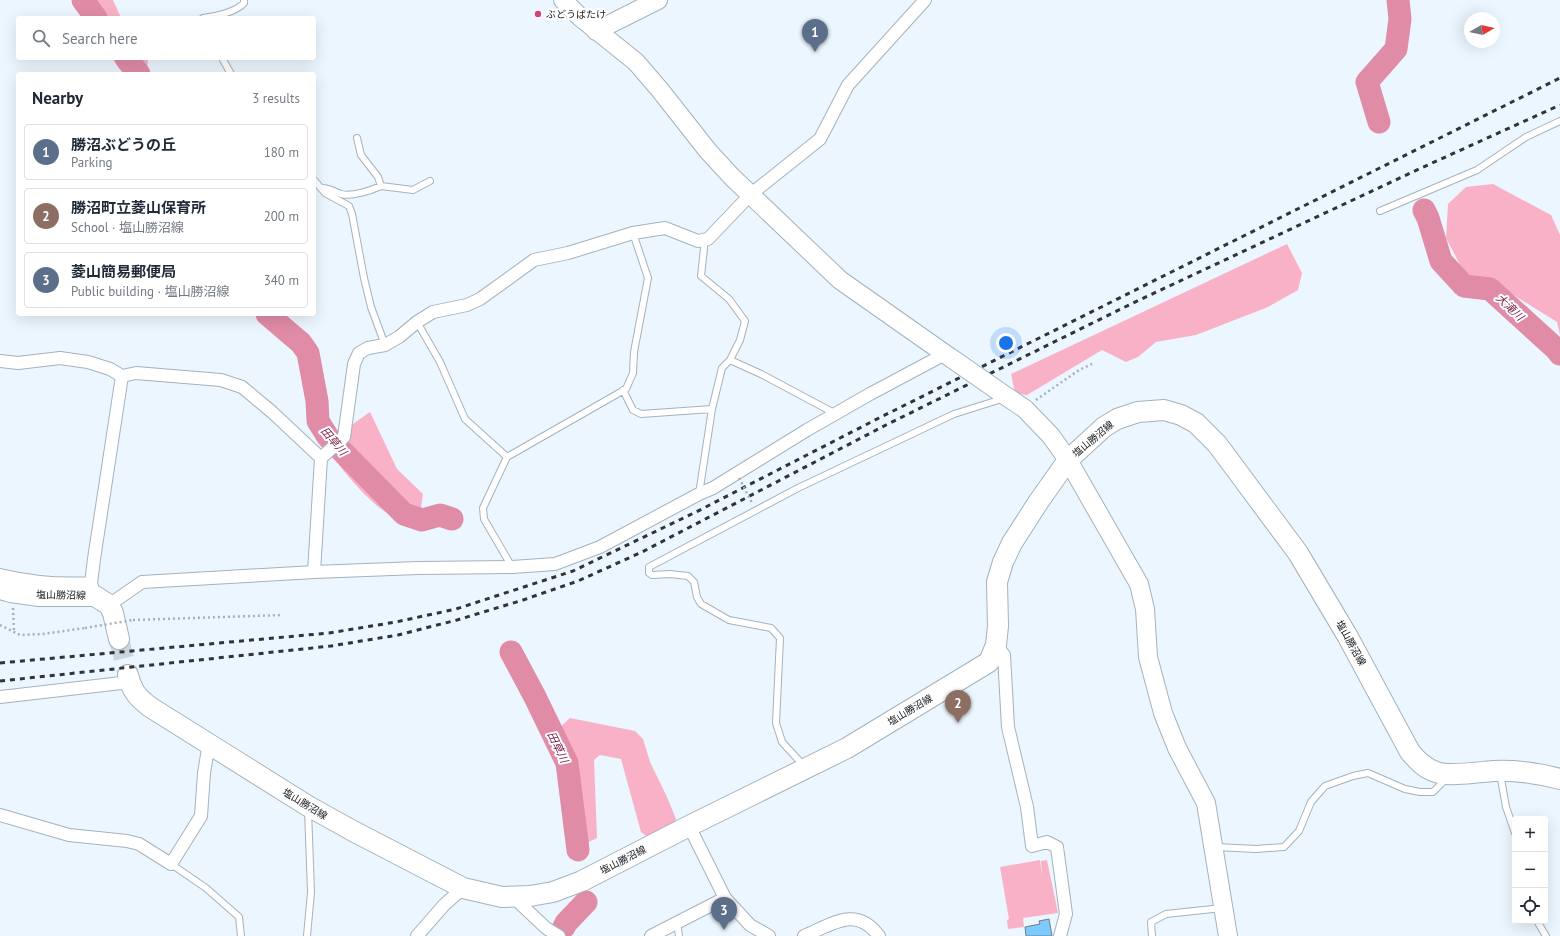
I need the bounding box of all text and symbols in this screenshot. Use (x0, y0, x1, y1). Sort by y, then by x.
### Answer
place label: ぶどうばたけ (546, 8, 606, 21)
marker: ぶどうばたけ (533, 9, 543, 19)
north arrow (1464, 12, 1500, 48)
search box (16, 16, 316, 60)
pin: 1 (802, 19, 828, 52)
icon: search (30, 27, 52, 49)
text: Search here (62, 29, 138, 48)
text: Nearby (32, 87, 83, 109)
text: 3 results (252, 90, 300, 107)
text: 勝沼ぶどうの丘 (71, 135, 176, 154)
text: 1 (42, 144, 50, 161)
text: 180 m (264, 144, 299, 161)
text: Parking (71, 154, 112, 171)
text: 勝沼町立菱山保育所 (71, 198, 206, 217)
text: 2 (42, 208, 50, 225)
text: 200 m (264, 208, 299, 225)
text: School · 塩山勝沼線 (71, 219, 184, 236)
text: 菱山簡易郵便局 (71, 262, 176, 281)
text: 3 (42, 272, 50, 289)
text: 340 m (264, 272, 299, 289)
text: Public building · 塩山勝沼線 (71, 283, 229, 300)
water label: 大滝川 (1493, 291, 1528, 324)
your location (996, 333, 1016, 353)
street label: 塩山勝沼線 (1070, 418, 1116, 460)
water label: 田草川 (318, 424, 351, 459)
street label: 塩山勝沼線 (36, 588, 86, 602)
street label: 塩山勝沼線 (1333, 618, 1369, 668)
pin: 2 (945, 690, 971, 723)
street label: 塩山勝沼線 (885, 692, 935, 728)
water label: 田草川 (544, 729, 572, 766)
street label: 塩山勝沼線 (280, 786, 330, 822)
map controls (1512, 816, 1548, 924)
button: + (1512, 816, 1548, 852)
street label: 塩山勝沼線 (598, 843, 648, 877)
button: − (1512, 852, 1548, 888)
button: locate (1512, 888, 1548, 924)
pin: 3 (711, 897, 737, 930)

